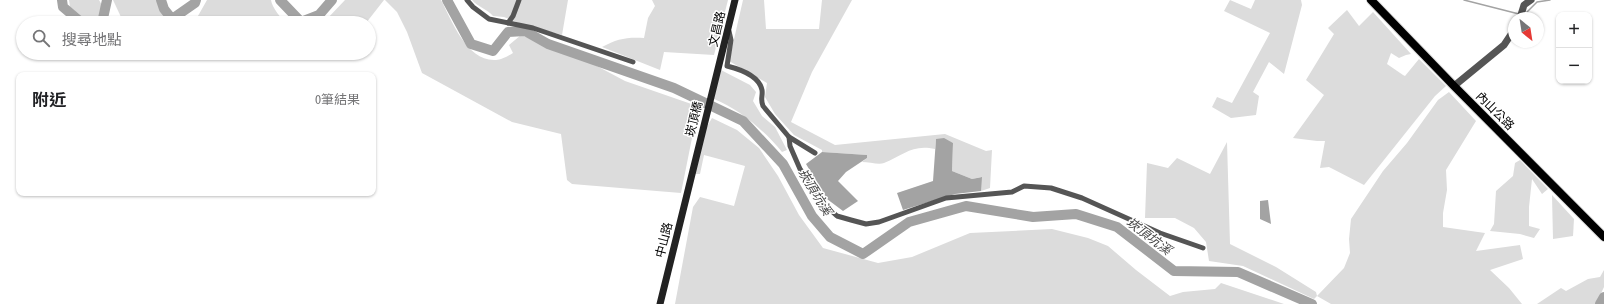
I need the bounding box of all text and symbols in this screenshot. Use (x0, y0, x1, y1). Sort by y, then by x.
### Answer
street label: 文昌路 (706, 10, 728, 48)
north arrow (1508, 12, 1544, 48)
map controls (1556, 12, 1592, 84)
button: + (1556, 12, 1592, 48)
search box (16, 16, 376, 60)
icon: search (30, 27, 52, 49)
text: 搜尋地點 (62, 31, 122, 48)
button: − (1556, 48, 1592, 84)
street label: 內山公路 (1473, 89, 1517, 133)
text: 附近 (32, 90, 66, 110)
text: 0筆結果 (315, 92, 360, 107)
street label: 崁頂橋 (683, 100, 705, 138)
water label: 崁頂坑溪 (795, 166, 836, 220)
water label: 崁頂坑溪 (1124, 214, 1176, 259)
street label: 中山路 (653, 221, 675, 259)

